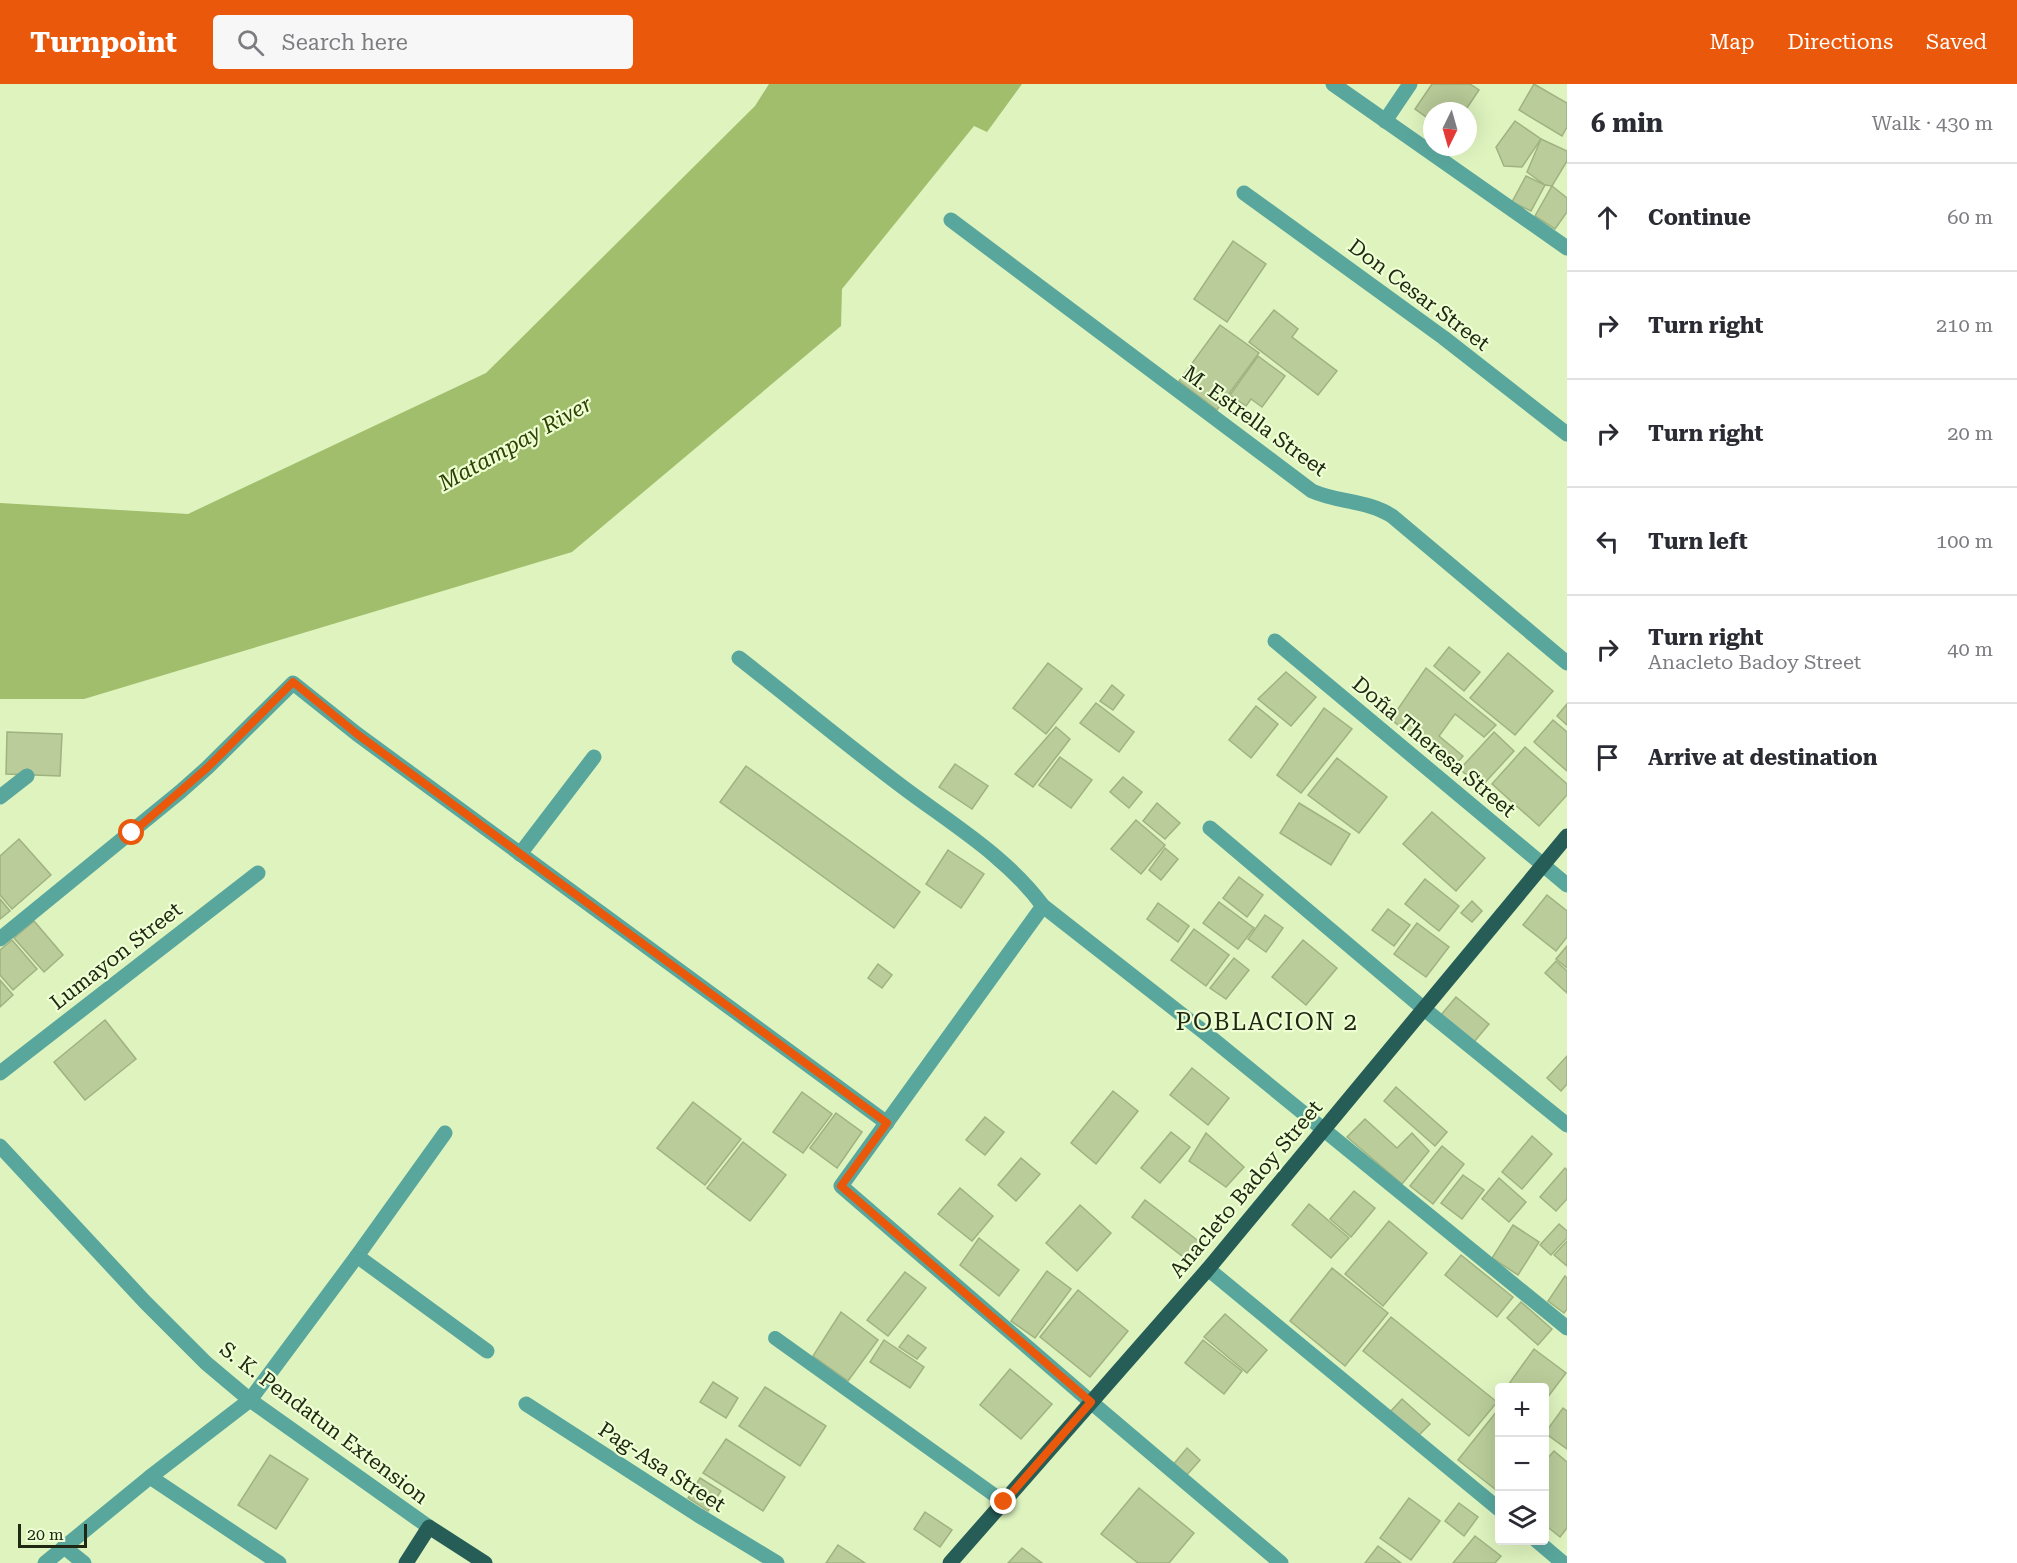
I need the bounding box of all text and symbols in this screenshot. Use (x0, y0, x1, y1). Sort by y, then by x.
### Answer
search box (213, 15, 633, 69)
text: Turnpoint (30, 26, 177, 59)
icon: search (234, 26, 267, 59)
text: Search here (282, 30, 408, 55)
text: Map (1710, 30, 1754, 54)
text: Directions (1787, 30, 1893, 54)
text: Saved (1926, 30, 1987, 54)
north arrow (1423, 102, 1477, 156)
text: 6 min (1591, 108, 1663, 138)
text: Walk · 430 m (1872, 111, 1993, 135)
icon: ahead (1591, 201, 1624, 234)
text: Continue (1648, 205, 1751, 230)
text: 60 m (1947, 205, 1993, 229)
street label: Don Cesar Street (1344, 234, 1494, 356)
icon: right (1591, 309, 1624, 342)
text: Turn right (1648, 313, 1763, 338)
text: 210 m (1936, 313, 1993, 337)
street label: M. Estrella Street (1178, 361, 1332, 481)
water label: Matampay River (433, 391, 596, 496)
icon: right (1591, 417, 1624, 450)
text: Turn right (1648, 421, 1763, 446)
text: 20 m (1947, 421, 1993, 445)
icon: left (1591, 525, 1624, 558)
text: Turn left (1648, 529, 1748, 554)
text: 100 m (1936, 529, 1993, 553)
text: Turn right (1648, 625, 1763, 650)
icon: right (1591, 633, 1624, 666)
text: 40 m (1947, 637, 1993, 661)
text: Anacleto Badoy Street (1648, 650, 1861, 674)
street label: Doña Theresa Street (1348, 672, 1520, 822)
icon: arrive (1591, 741, 1624, 774)
text: Arrive at destination (1648, 745, 1877, 770)
route start (118, 819, 144, 845)
street label: Lumayon Street (46, 897, 187, 1015)
district label: POBLACION 2 (1176, 1008, 1358, 1036)
street label: Anacleto Badoy Street (1165, 1095, 1327, 1283)
street label: S. K. Pendatun Extension (215, 1337, 433, 1509)
map controls (1495, 1383, 1549, 1545)
button: + (1495, 1383, 1549, 1437)
street label: Pag-Asa Street (594, 1417, 730, 1517)
button: − (1495, 1437, 1549, 1491)
route end (990, 1488, 1016, 1514)
button: layers (1495, 1491, 1549, 1545)
scale bar (18, 1521, 87, 1548)
text: 20 m (27, 1525, 64, 1544)

